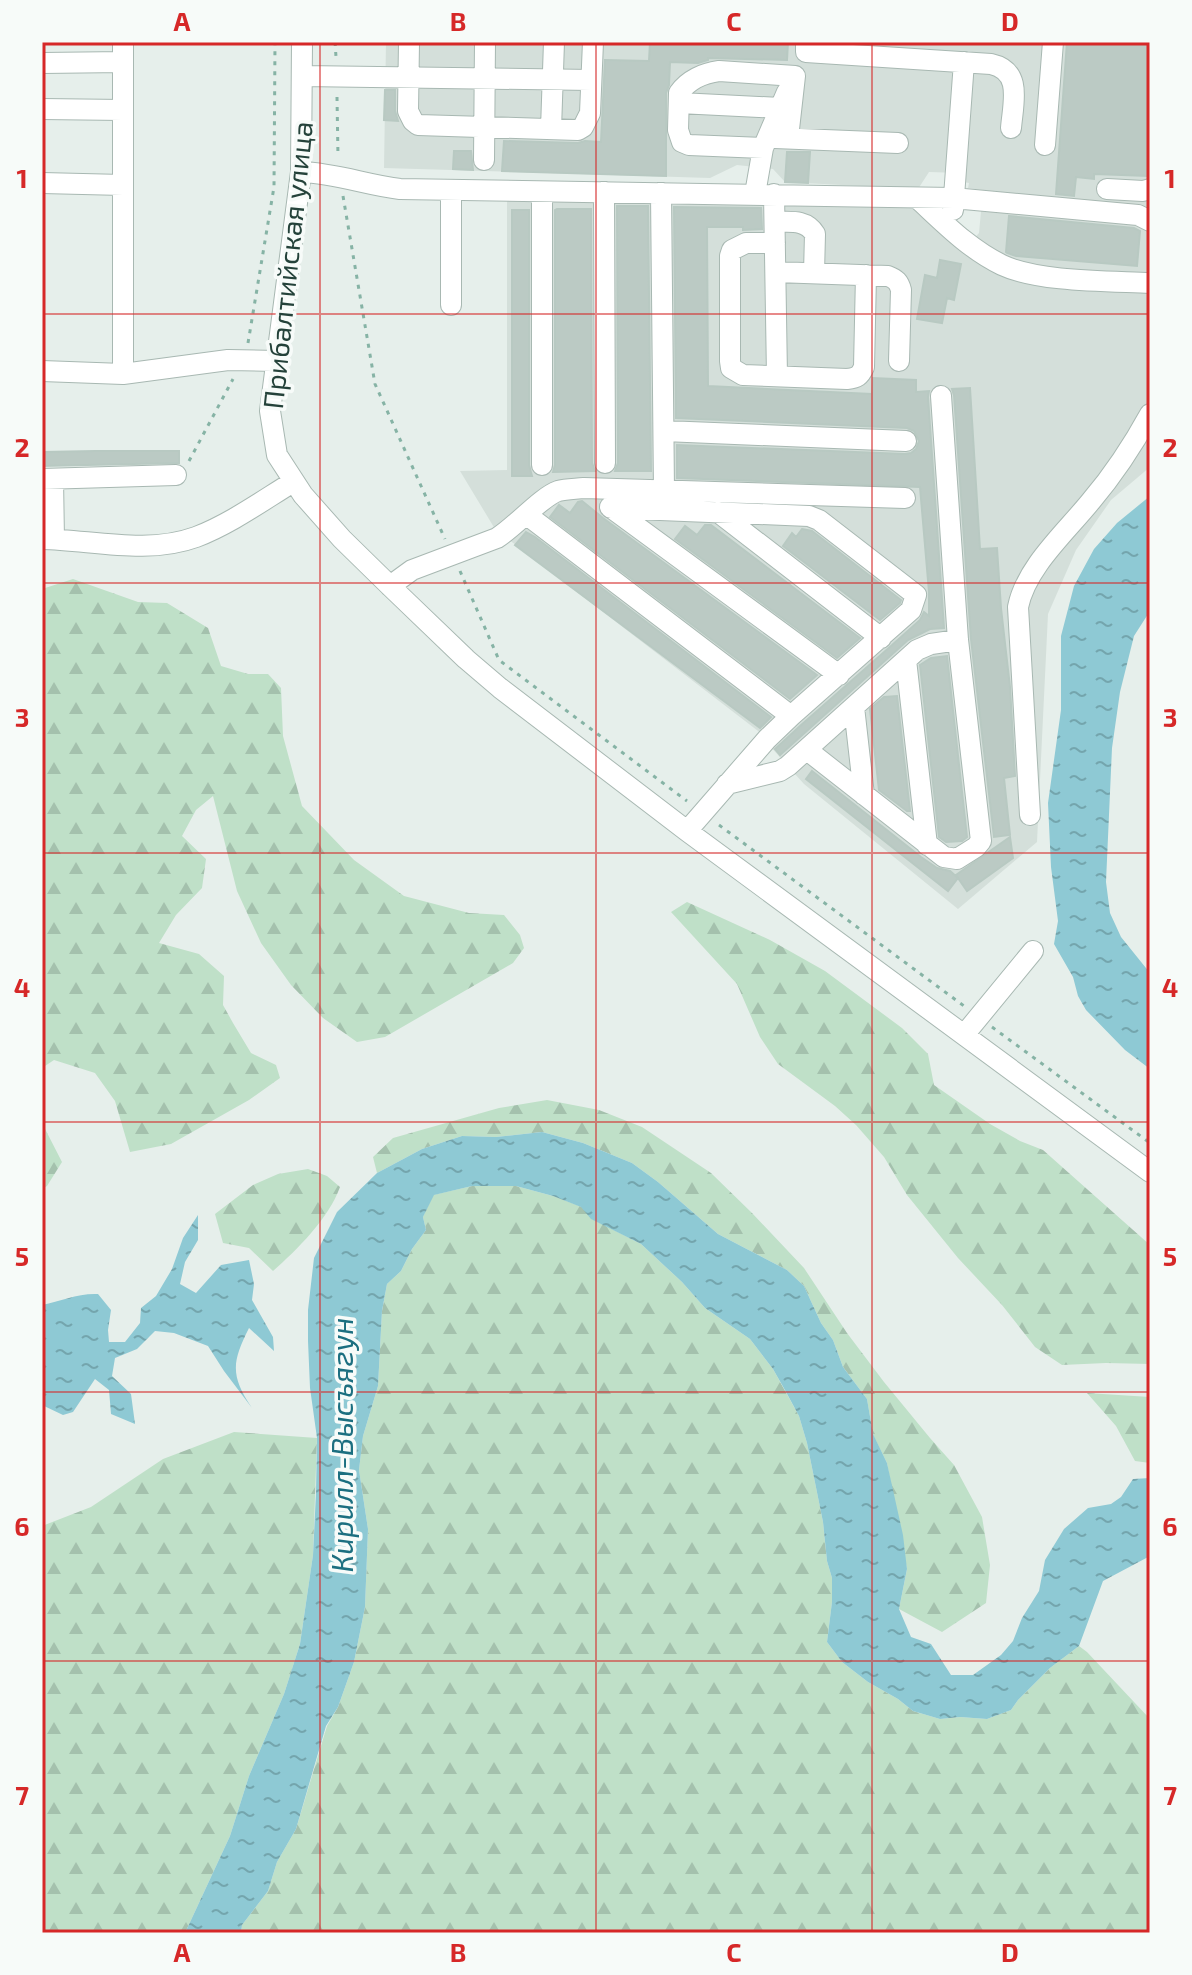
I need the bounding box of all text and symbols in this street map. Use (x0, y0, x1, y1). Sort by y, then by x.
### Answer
text: A (174, 5, 191, 36)
text: B (450, 5, 466, 36)
text: C (726, 5, 742, 36)
text: D (1001, 5, 1019, 36)
street label: Прибалтийская улица (255, 119, 319, 411)
text: 1 (16, 162, 28, 193)
text: 1 (1164, 162, 1176, 193)
text: 2 (14, 431, 30, 462)
text: 2 (1162, 431, 1178, 462)
text: 3 (15, 701, 29, 732)
text: 3 (1163, 701, 1177, 732)
text: 4 (14, 971, 30, 1002)
text: 4 (1162, 971, 1178, 1002)
text: 5 (15, 1240, 29, 1271)
text: 5 (1163, 1240, 1177, 1271)
water label: Кирилл-Высъягун (323, 1317, 359, 1573)
text: 6 (14, 1510, 30, 1541)
text: 6 (1162, 1510, 1178, 1541)
text: 7 (15, 1779, 29, 1810)
text: 7 (1163, 1779, 1177, 1810)
text: A (174, 1936, 191, 1967)
text: B (450, 1936, 466, 1967)
text: C (726, 1936, 742, 1967)
text: D (1001, 1936, 1019, 1967)

